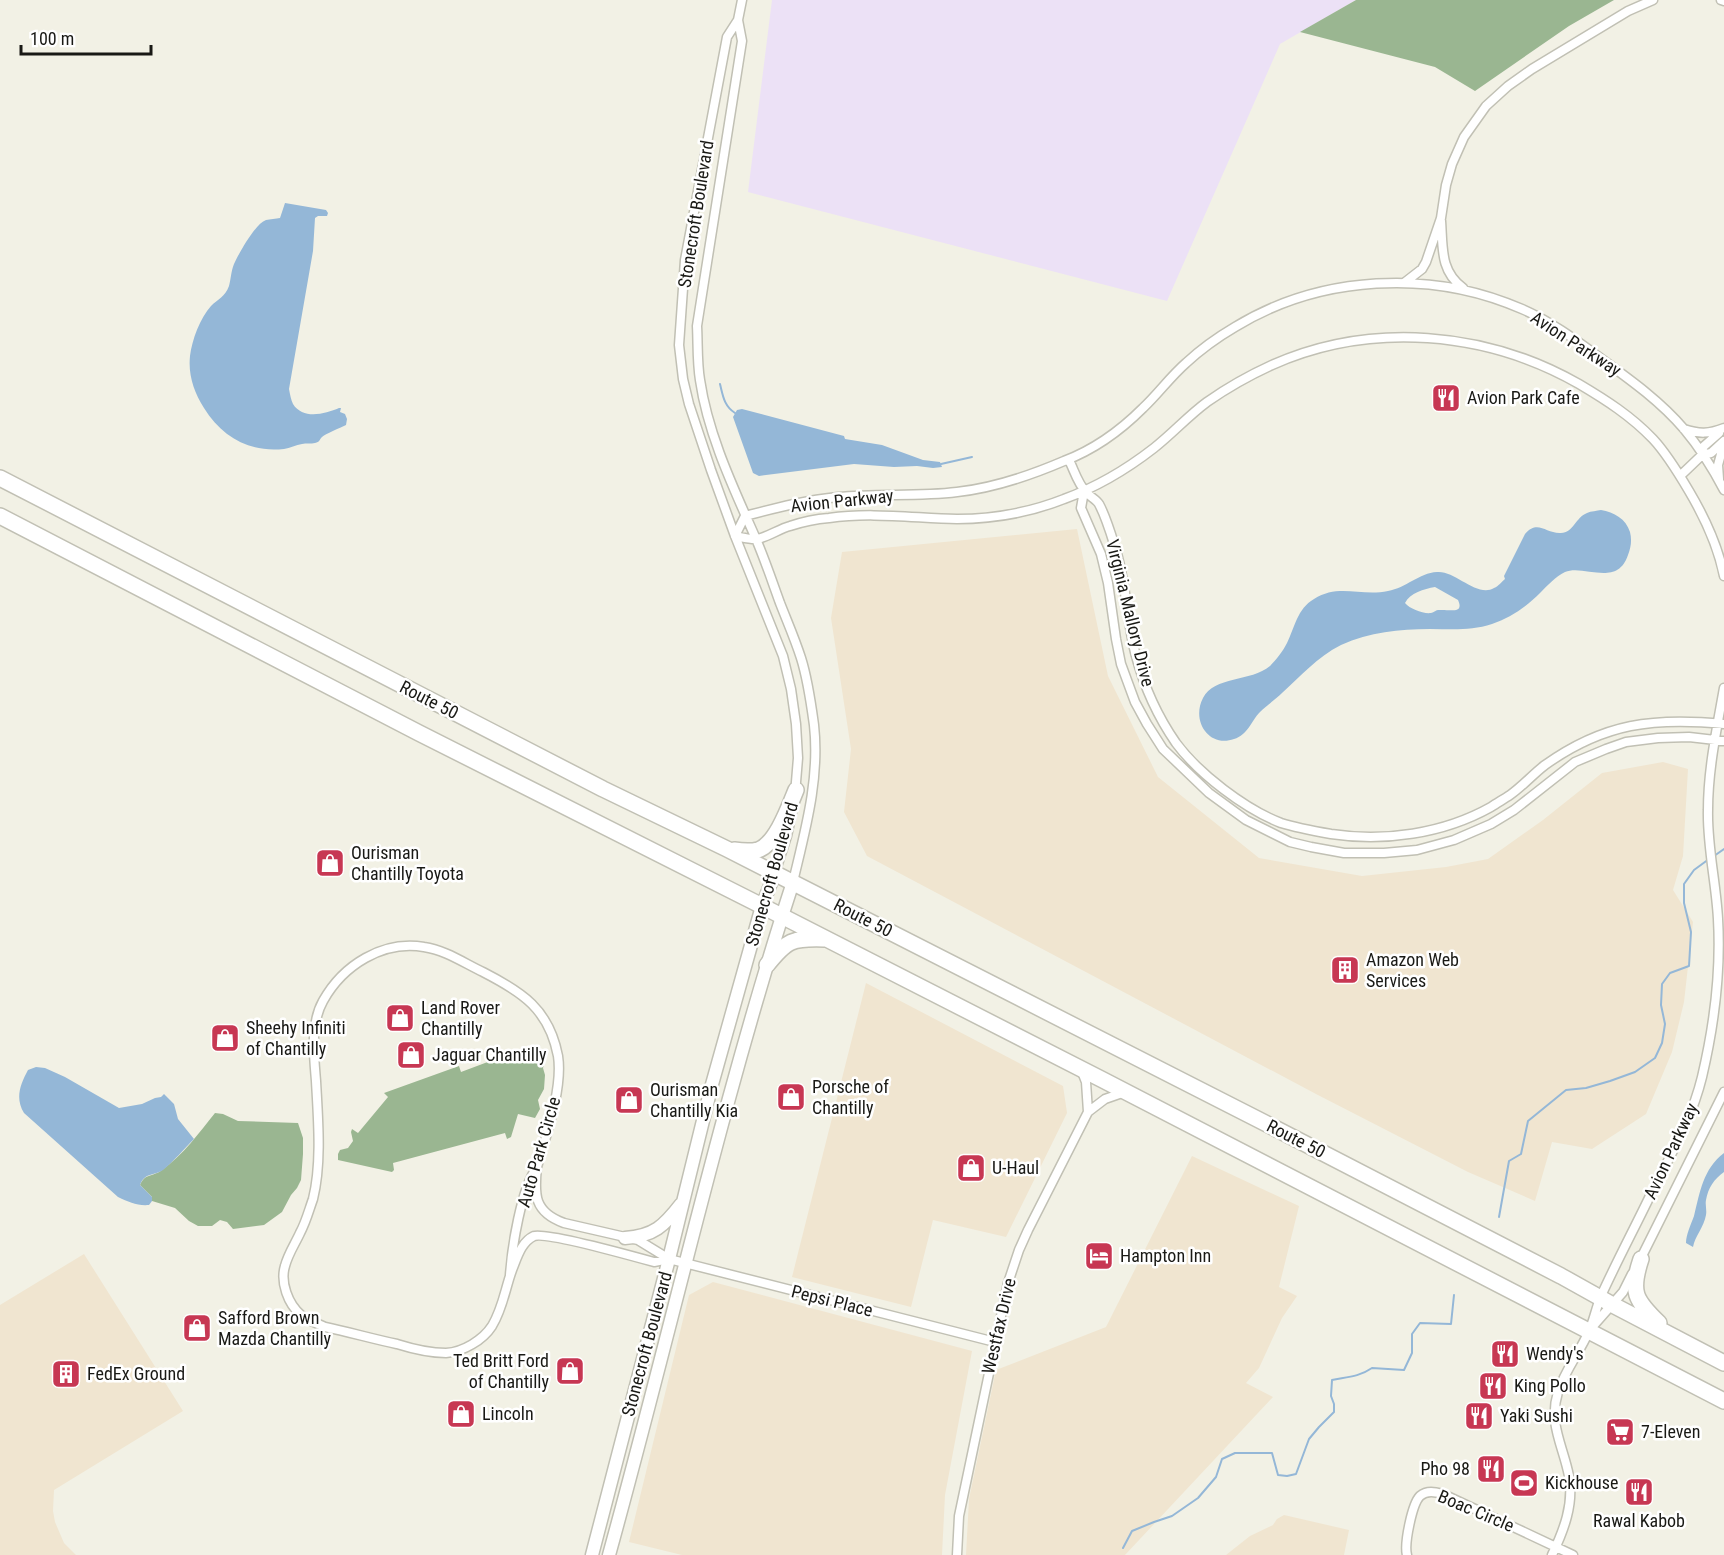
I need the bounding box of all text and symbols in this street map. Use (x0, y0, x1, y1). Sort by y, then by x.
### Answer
scale bar (21, 18, 152, 56)
text: 100 m (30, 28, 74, 49)
street label: Stonecroft Boulevard (673, 139, 718, 289)
street label: Avion Parkway (1527, 307, 1626, 381)
restaurant icon: Avion Park Cafe (1430, 382, 1462, 414)
place label: Avion Park Cafe (1467, 387, 1580, 408)
street label: Avion Parkway (789, 485, 895, 516)
street label: Virginia Mallory Drive (1102, 537, 1159, 689)
street label: Route 50 (396, 676, 462, 723)
street label: Stonecroft Boulevard (741, 799, 802, 948)
place label: Ourisman Chantilly Toyota (351, 842, 464, 884)
shop icon: Ourisman Chantilly Toyota (314, 847, 346, 879)
street label: Route 50 (830, 894, 896, 941)
place label: Amazon Web Services (1366, 949, 1459, 991)
building icon: Amazon Web Services (1329, 954, 1361, 986)
place label: Land Rover Chantilly (421, 997, 500, 1039)
shop icon: Land Rover Chantilly (384, 1002, 416, 1034)
place label: Sheehy Infiniti of Chantilly (246, 1017, 346, 1059)
shop icon: Sheehy Infiniti of Chantilly (209, 1022, 241, 1054)
shop icon: Jaguar Chantilly (395, 1039, 427, 1071)
place label: Jaguar Chantilly (432, 1044, 547, 1065)
place label: Porsche of Chantilly (812, 1076, 889, 1118)
place label: Ourisman Chantilly Kia (650, 1079, 738, 1121)
shop icon: Porsche of Chantilly (775, 1081, 807, 1113)
shop icon: Ourisman Chantilly Kia (613, 1084, 645, 1116)
street label: Auto Park Circle (513, 1094, 564, 1210)
street label: Avion Parkway (1639, 1099, 1702, 1202)
street label: Route 50 (1263, 1115, 1329, 1162)
shop icon: U-Haul (955, 1152, 987, 1184)
place label: U-Haul (992, 1157, 1039, 1178)
hotel icon: Hampton Inn (1083, 1240, 1115, 1272)
place label: Hampton Inn (1120, 1245, 1211, 1266)
street label: Stonecroft Boulevard (617, 1269, 676, 1419)
street label: Westfax Drive (977, 1276, 1020, 1376)
street label: Pepsi Place (789, 1280, 875, 1321)
place label: Safford Brown Mazda Chantilly (218, 1307, 332, 1349)
shop icon: Safford Brown Mazda Chantilly (181, 1312, 213, 1344)
restaurant icon: Wendy's (1489, 1338, 1521, 1370)
place label: Wendy's (1526, 1343, 1584, 1364)
place label: Ted Britt Ford of Chantilly (453, 1350, 549, 1392)
shop icon: Ted Britt Ford of Chantilly (554, 1355, 586, 1387)
building icon: FedEx Ground (50, 1358, 82, 1390)
place label: FedEx Ground (87, 1363, 185, 1384)
restaurant icon: King Pollo (1477, 1370, 1509, 1402)
place label: King Pollo (1514, 1375, 1586, 1396)
shop icon: Lincoln (445, 1398, 477, 1430)
restaurant icon: Yaki Sushi (1463, 1400, 1495, 1432)
place label: Lincoln (482, 1403, 534, 1424)
place label: Yaki Sushi (1500, 1405, 1573, 1426)
supermarket icon: 7-Eleven (1604, 1416, 1636, 1448)
place label: 7-Eleven (1641, 1421, 1701, 1442)
restaurant icon: Pho 98 (1475, 1453, 1507, 1485)
place label: Pho 98 (1420, 1458, 1470, 1479)
sports icon: Kickhouse (1508, 1467, 1540, 1499)
place label: Kickhouse (1545, 1472, 1618, 1493)
restaurant icon: Rawal Kabob (1623, 1476, 1655, 1508)
street label: Boac Circle (1435, 1485, 1517, 1536)
place label: Rawal Kabob (1593, 1510, 1685, 1531)

